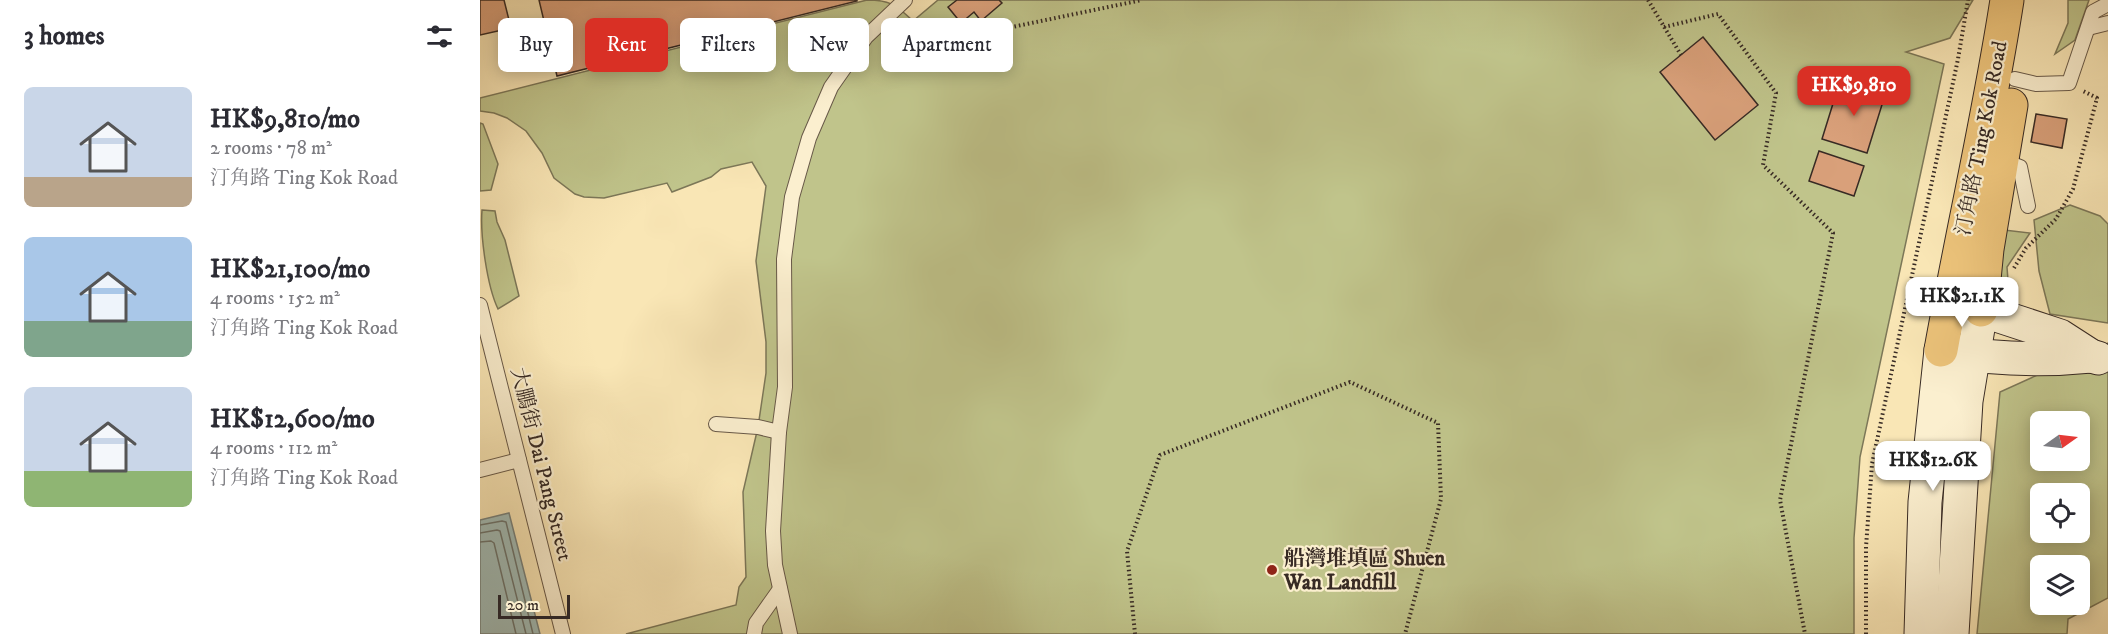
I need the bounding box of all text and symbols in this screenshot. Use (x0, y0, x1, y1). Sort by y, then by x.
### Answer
chip: Buy (498, 18, 573, 72)
chip: Rent (585, 18, 668, 72)
chip: Filters (680, 18, 776, 72)
chip: New (788, 18, 869, 72)
chip: Apartment (881, 18, 1013, 72)
text: 3 homes (24, 20, 104, 53)
icon: filters (423, 20, 456, 53)
street label: 汀角路 Ting Kok Road (1950, 38, 2014, 238)
pin: HK$9,810 (1792, 66, 1916, 117)
text: HK$9,810 (1811, 73, 1897, 98)
text: HK$9,810/mo (210, 103, 360, 136)
icon: home (72, 111, 144, 183)
text: 2 rooms · 78 m² (210, 136, 332, 161)
text: 汀角路 Ting Kok Road (210, 166, 398, 191)
text: HK$21,100/mo (210, 253, 370, 286)
icon: home (72, 261, 144, 333)
pin: HK$21.1K (1900, 277, 2024, 328)
text: HK$21.1K (1919, 284, 2005, 309)
text: 4 rooms · 152 m² (210, 286, 340, 311)
text: 汀角路 Ting Kok Road (210, 316, 398, 341)
street label: 大鵬街 Dai Pang Street (504, 365, 578, 564)
text: HK$12,600/mo (210, 403, 375, 436)
icon: home (72, 411, 144, 483)
north arrow (2030, 411, 2090, 471)
map controls (2030, 411, 2090, 615)
text: 4 rooms · 112 m² (210, 436, 338, 461)
pin: HK$12.6K (1871, 441, 1995, 492)
text: HK$12.6K (1889, 448, 1977, 473)
text: 汀角路 Ting Kok Road (210, 466, 398, 491)
button: locate (2030, 483, 2090, 543)
place label: 船灣堆填區 Shuen Wan Landfill (1283, 546, 1446, 596)
button: layers (2030, 555, 2090, 615)
marker: 船灣堆填區 Shuen Wan Landfill (1265, 563, 1279, 577)
scale bar (498, 592, 570, 620)
text: 20 m (507, 595, 539, 615)

